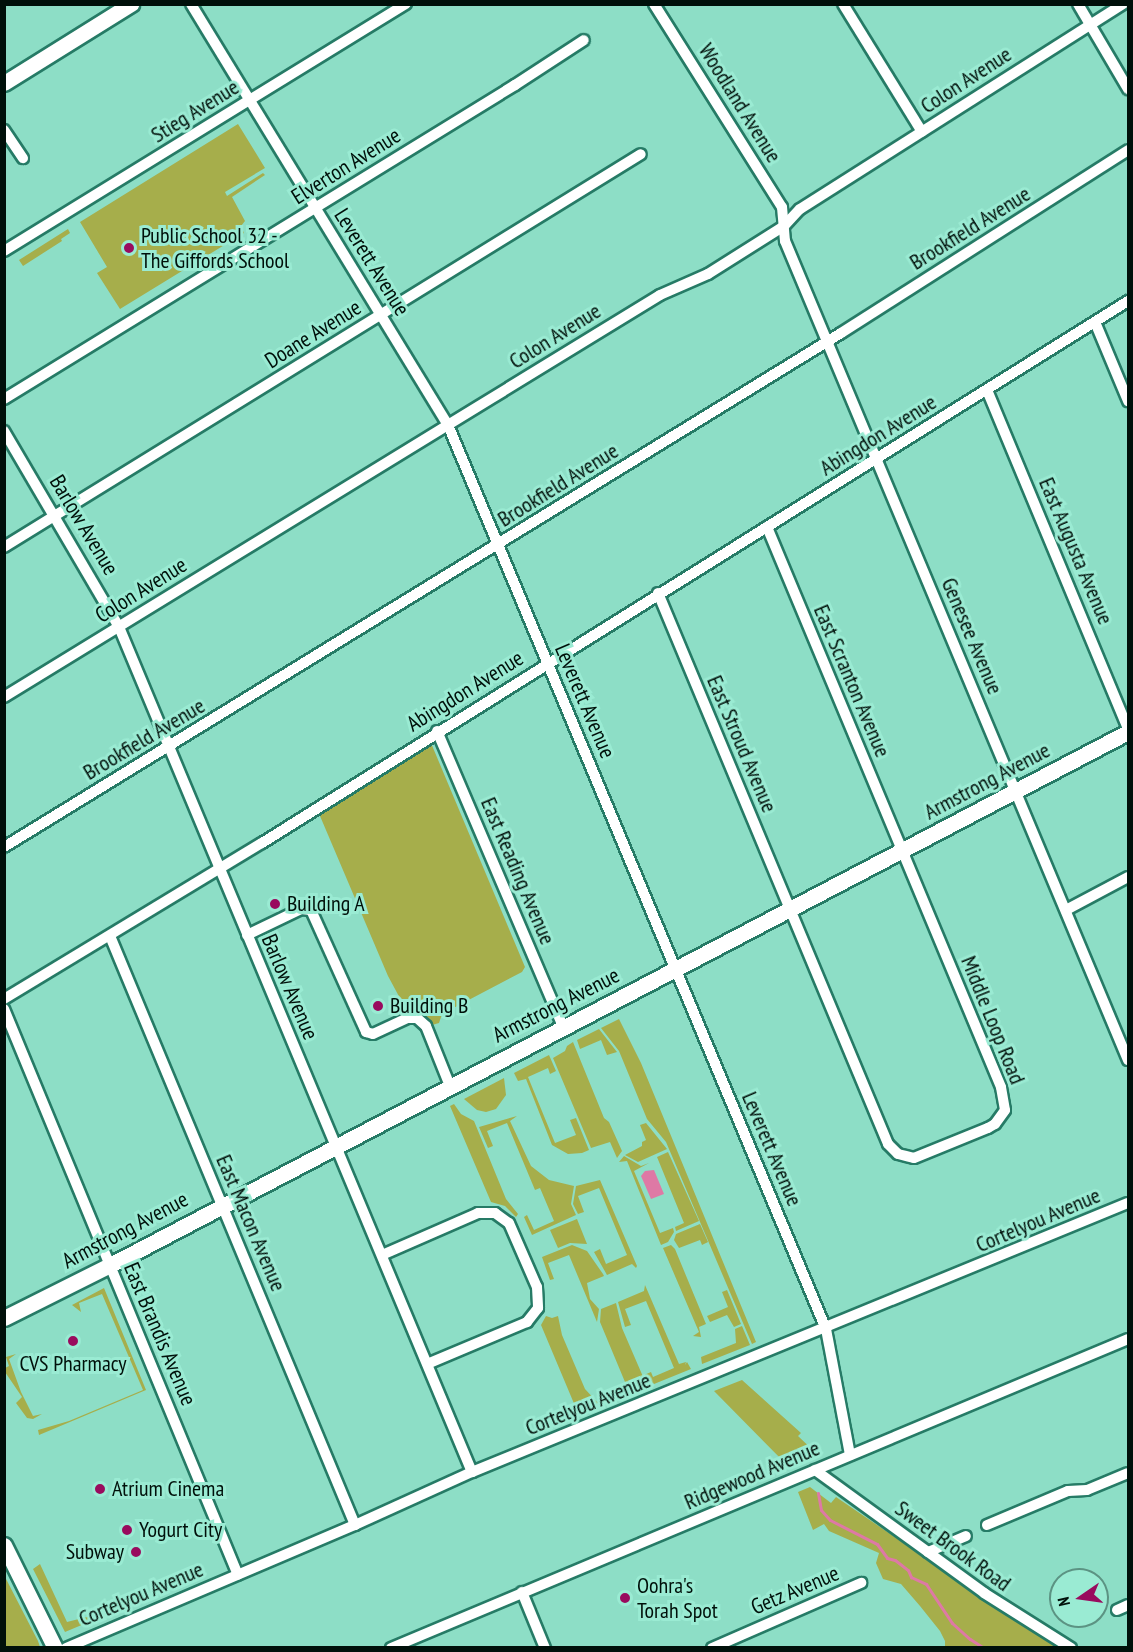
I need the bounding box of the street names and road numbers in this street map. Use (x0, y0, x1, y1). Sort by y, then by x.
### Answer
street label: Woodland Avenue (693, 38, 787, 168)
street label: Colon Avenue (915, 41, 1017, 119)
street label: Stieg Avenue (146, 74, 244, 148)
street label: Elverton Avenue (286, 122, 406, 210)
street label: Brookfield Avenue (905, 180, 1035, 276)
street label: Leverett Avenue (328, 203, 416, 321)
street label: Doane Avenue (260, 294, 366, 374)
street label: Colon Avenue (504, 297, 606, 375)
street label: Abingdon Avenue (815, 389, 941, 481)
street label: Brookfield Avenue (493, 437, 623, 533)
street label: Barlow Avenue (44, 470, 124, 580)
street label: East Augusta Avenue (1033, 473, 1119, 629)
street label: Colon Avenue (90, 551, 192, 629)
street label: Genesee Avenue (936, 574, 1008, 698)
street label: East Scranton Avenue (808, 601, 896, 761)
street label: Leverett Avenue (549, 640, 621, 762)
street label: Abingdon Avenue (402, 645, 528, 737)
street label: East Stroud Avenue (701, 671, 783, 817)
street label: Brookfield Avenue (78, 692, 210, 786)
street label: Armstrong Avenue (919, 737, 1055, 825)
street label: East Reading Avenue (475, 793, 561, 949)
street label: Barlow Avenue (256, 930, 324, 1044)
street label: Middle Loop Road (955, 952, 1031, 1088)
street label: Armstrong Avenue (488, 962, 624, 1048)
street label: Leverett Avenue (736, 1088, 808, 1210)
street label: East Macon Avenue (210, 1151, 292, 1295)
street label: Cortelyou Avenue (972, 1182, 1104, 1258)
street label: Armstrong Avenue (57, 1186, 193, 1274)
street label: East Brandis Avenue (118, 1258, 202, 1410)
street label: Cortelyou Avenue (521, 1367, 655, 1441)
street label: Ridgewood Avenue (680, 1435, 824, 1515)
street label: Sweet Brook Road (890, 1495, 1016, 1597)
street label: Cortelyou Avenue (75, 1556, 207, 1632)
street label: Getz Avenue (746, 1559, 844, 1621)

